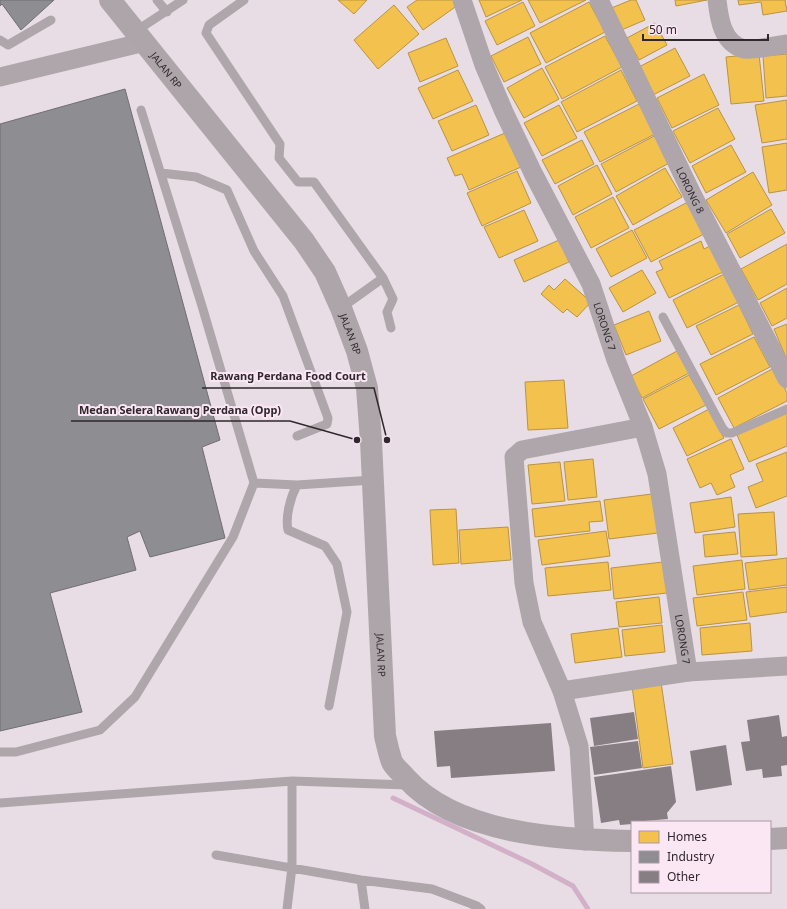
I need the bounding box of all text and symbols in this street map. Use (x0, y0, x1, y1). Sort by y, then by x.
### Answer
scale bar (643, 16, 768, 42)
text: 50 m (649, 21, 677, 38)
street label: JALAN RP (147, 48, 185, 91)
street label: LORONG 8 (673, 165, 708, 216)
street label: LORONG 7 (590, 300, 619, 353)
street label: JALAN RP (336, 310, 365, 356)
callout: Rawang Perdana Food Court (202, 365, 374, 388)
text: Rawang Perdana Food Court (210, 368, 366, 383)
callout: Medan Selera Rawang Perdana (Opp) (71, 398, 290, 421)
text: Medan Selera Rawang Perdana (Opp) (79, 402, 281, 417)
street label: LORONG 7 (672, 613, 694, 665)
street label: JALAN RP (373, 632, 389, 677)
legend (631, 821, 771, 893)
text: Homes (667, 828, 707, 845)
text: Industry (667, 848, 715, 865)
text: Other (667, 868, 700, 885)

